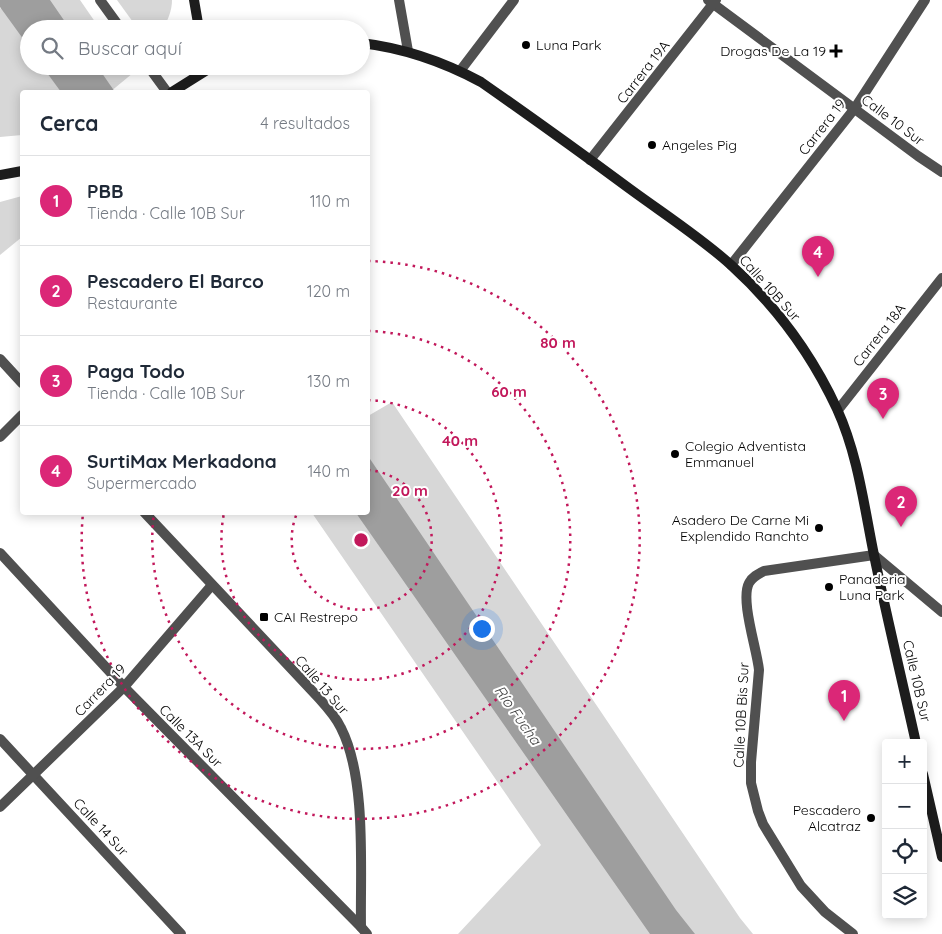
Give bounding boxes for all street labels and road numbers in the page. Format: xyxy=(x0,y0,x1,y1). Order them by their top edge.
street label: Carrera 19A xyxy=(613,37,673,107)
street label: Calle 10 Sur xyxy=(858,90,929,150)
street label: Carrera 19 xyxy=(794,95,850,159)
street label: Calle 10B Sur xyxy=(735,251,805,325)
street label: Carrera 18A xyxy=(849,300,909,370)
street label: Calle 10B Sur xyxy=(899,638,935,724)
street label: Calle 13 Sur xyxy=(291,651,353,719)
street label: Carrera 19 xyxy=(70,660,130,720)
street label: Calle 10B Bis Sur xyxy=(729,661,753,768)
street label: Calle 13A Sur xyxy=(156,701,227,772)
street label: Calle 14 Sur xyxy=(70,794,133,860)

